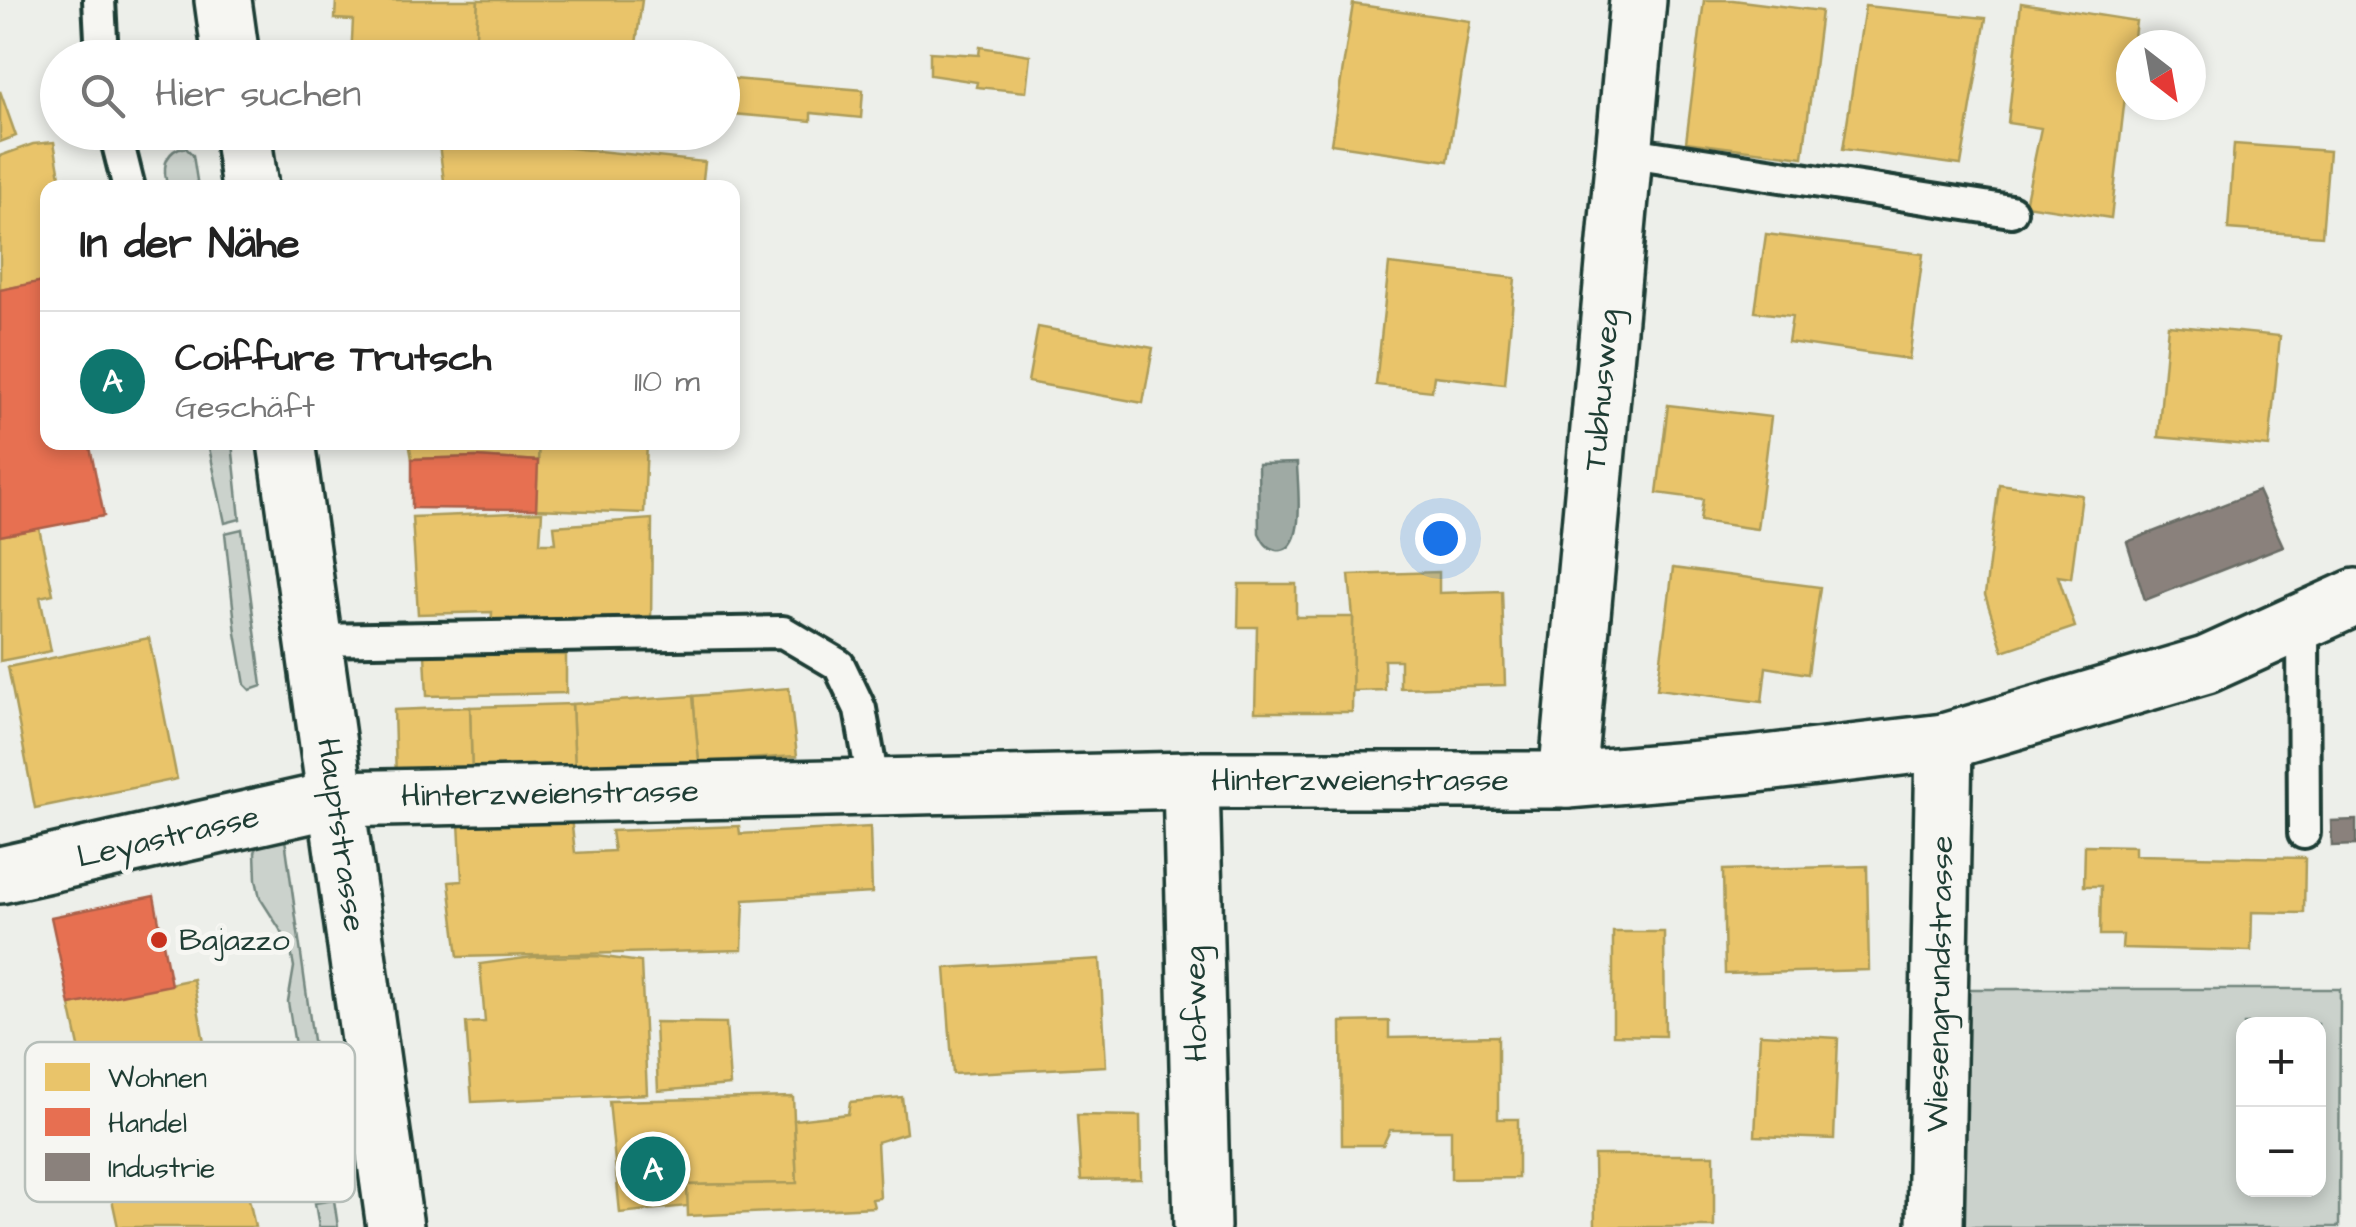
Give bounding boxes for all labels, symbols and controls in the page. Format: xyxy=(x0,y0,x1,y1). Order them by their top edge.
north arrow xyxy=(2116,30,2206,120)
search box xyxy=(40,40,740,150)
icon: search xyxy=(75,68,130,123)
text: Hier suchen xyxy=(155,69,361,121)
text: In der Nähe xyxy=(80,216,300,274)
street label: Tubhusweg xyxy=(1573,307,1631,473)
text: Coiffure Trutsch xyxy=(175,333,491,385)
text: A xyxy=(102,359,123,404)
text: 110 m xyxy=(634,359,700,404)
text: Geschäft xyxy=(175,385,315,430)
your location xyxy=(1415,513,1466,564)
street label: Hauptstrasse xyxy=(305,735,377,935)
street label: Hinterzweienstrasse xyxy=(1211,758,1509,803)
street label: Hinterzweienstrasse xyxy=(401,769,699,819)
street label: Leyastrasse xyxy=(72,794,264,880)
street label: Wiesengrundstrasse xyxy=(1915,835,1965,1133)
place label: Bajazzo xyxy=(179,918,290,963)
marker: Bajazzo xyxy=(148,929,170,951)
street label: Hofweg xyxy=(1172,946,1220,1062)
map controls xyxy=(2236,1017,2326,1197)
button: + xyxy=(2236,1017,2326,1107)
legend xyxy=(25,1042,355,1202)
text: Wohnen xyxy=(108,1059,207,1098)
text: Handel xyxy=(108,1104,187,1143)
button: − xyxy=(2236,1107,2326,1197)
pin: A xyxy=(620,1132,686,1206)
text: Industrie xyxy=(108,1149,215,1188)

